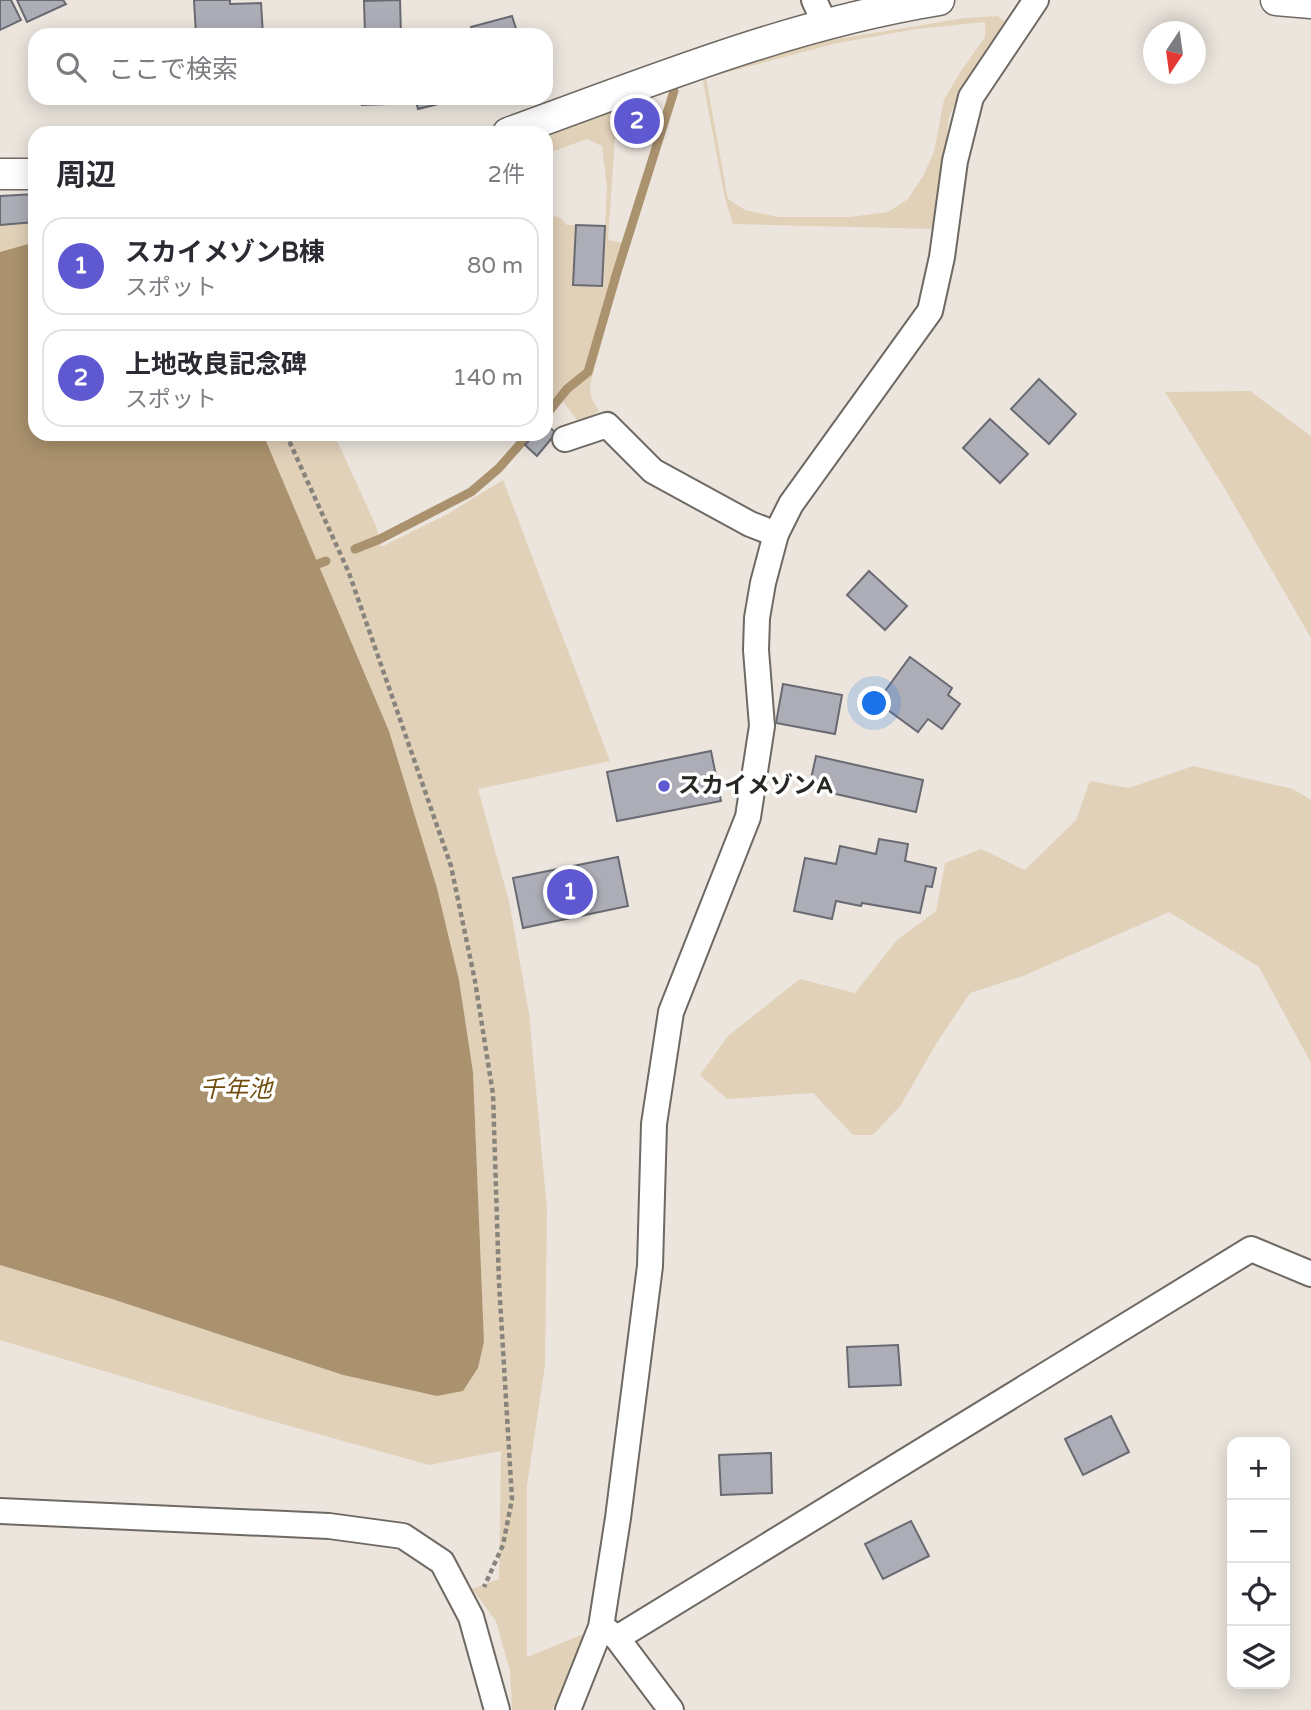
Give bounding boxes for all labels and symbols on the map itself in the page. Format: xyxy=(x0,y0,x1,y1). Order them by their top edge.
north arrow xyxy=(1143,21,1206,84)
pin: 2 xyxy=(614,95,660,147)
your location xyxy=(857,686,891,720)
place label: スカイメゾンA xyxy=(678,772,833,800)
marker: スカイメゾンA xyxy=(656,778,672,794)
pin: 1 xyxy=(547,866,593,918)
water label: 千年池 xyxy=(200,1075,274,1104)

